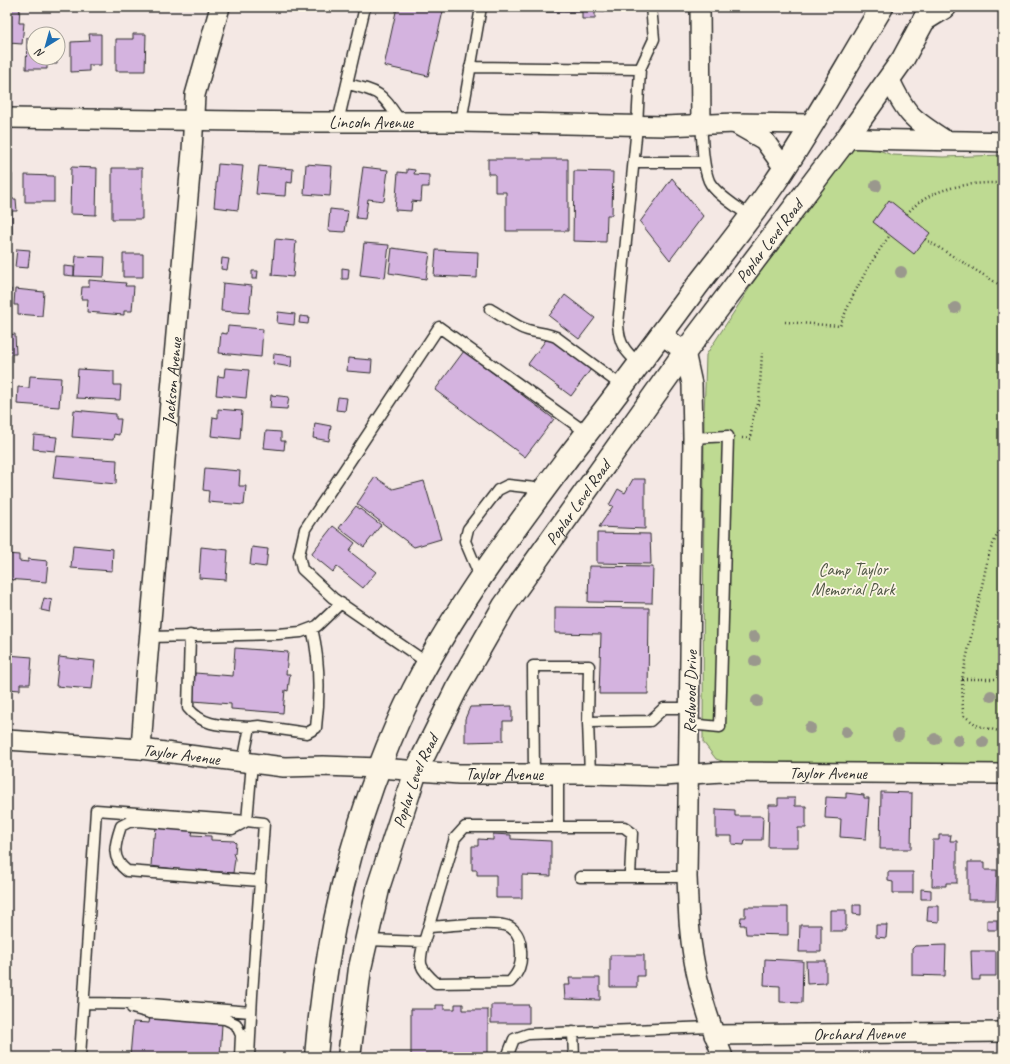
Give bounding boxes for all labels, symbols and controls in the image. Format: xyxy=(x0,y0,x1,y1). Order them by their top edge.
north arrow xyxy=(26,26,66,66)
text: N xyxy=(31,45,47,62)
street label: Lincoln Avenue xyxy=(329,112,414,133)
street label: Poplar Level Road xyxy=(731,194,809,287)
street label: Jackson Avenue xyxy=(158,335,187,427)
street label: Poplar Level Road xyxy=(541,454,617,549)
park label: Camp Taylor Memorial Park xyxy=(811,559,896,600)
street label: Redwood Drive xyxy=(679,649,702,734)
street label: Poplar Level Road xyxy=(388,729,444,831)
street label: Taylor Avenue xyxy=(142,739,222,770)
street label: Taylor Avenue xyxy=(789,762,868,784)
street label: Taylor Avenue xyxy=(466,764,544,785)
street label: Orchard Avenue xyxy=(813,1023,906,1045)

